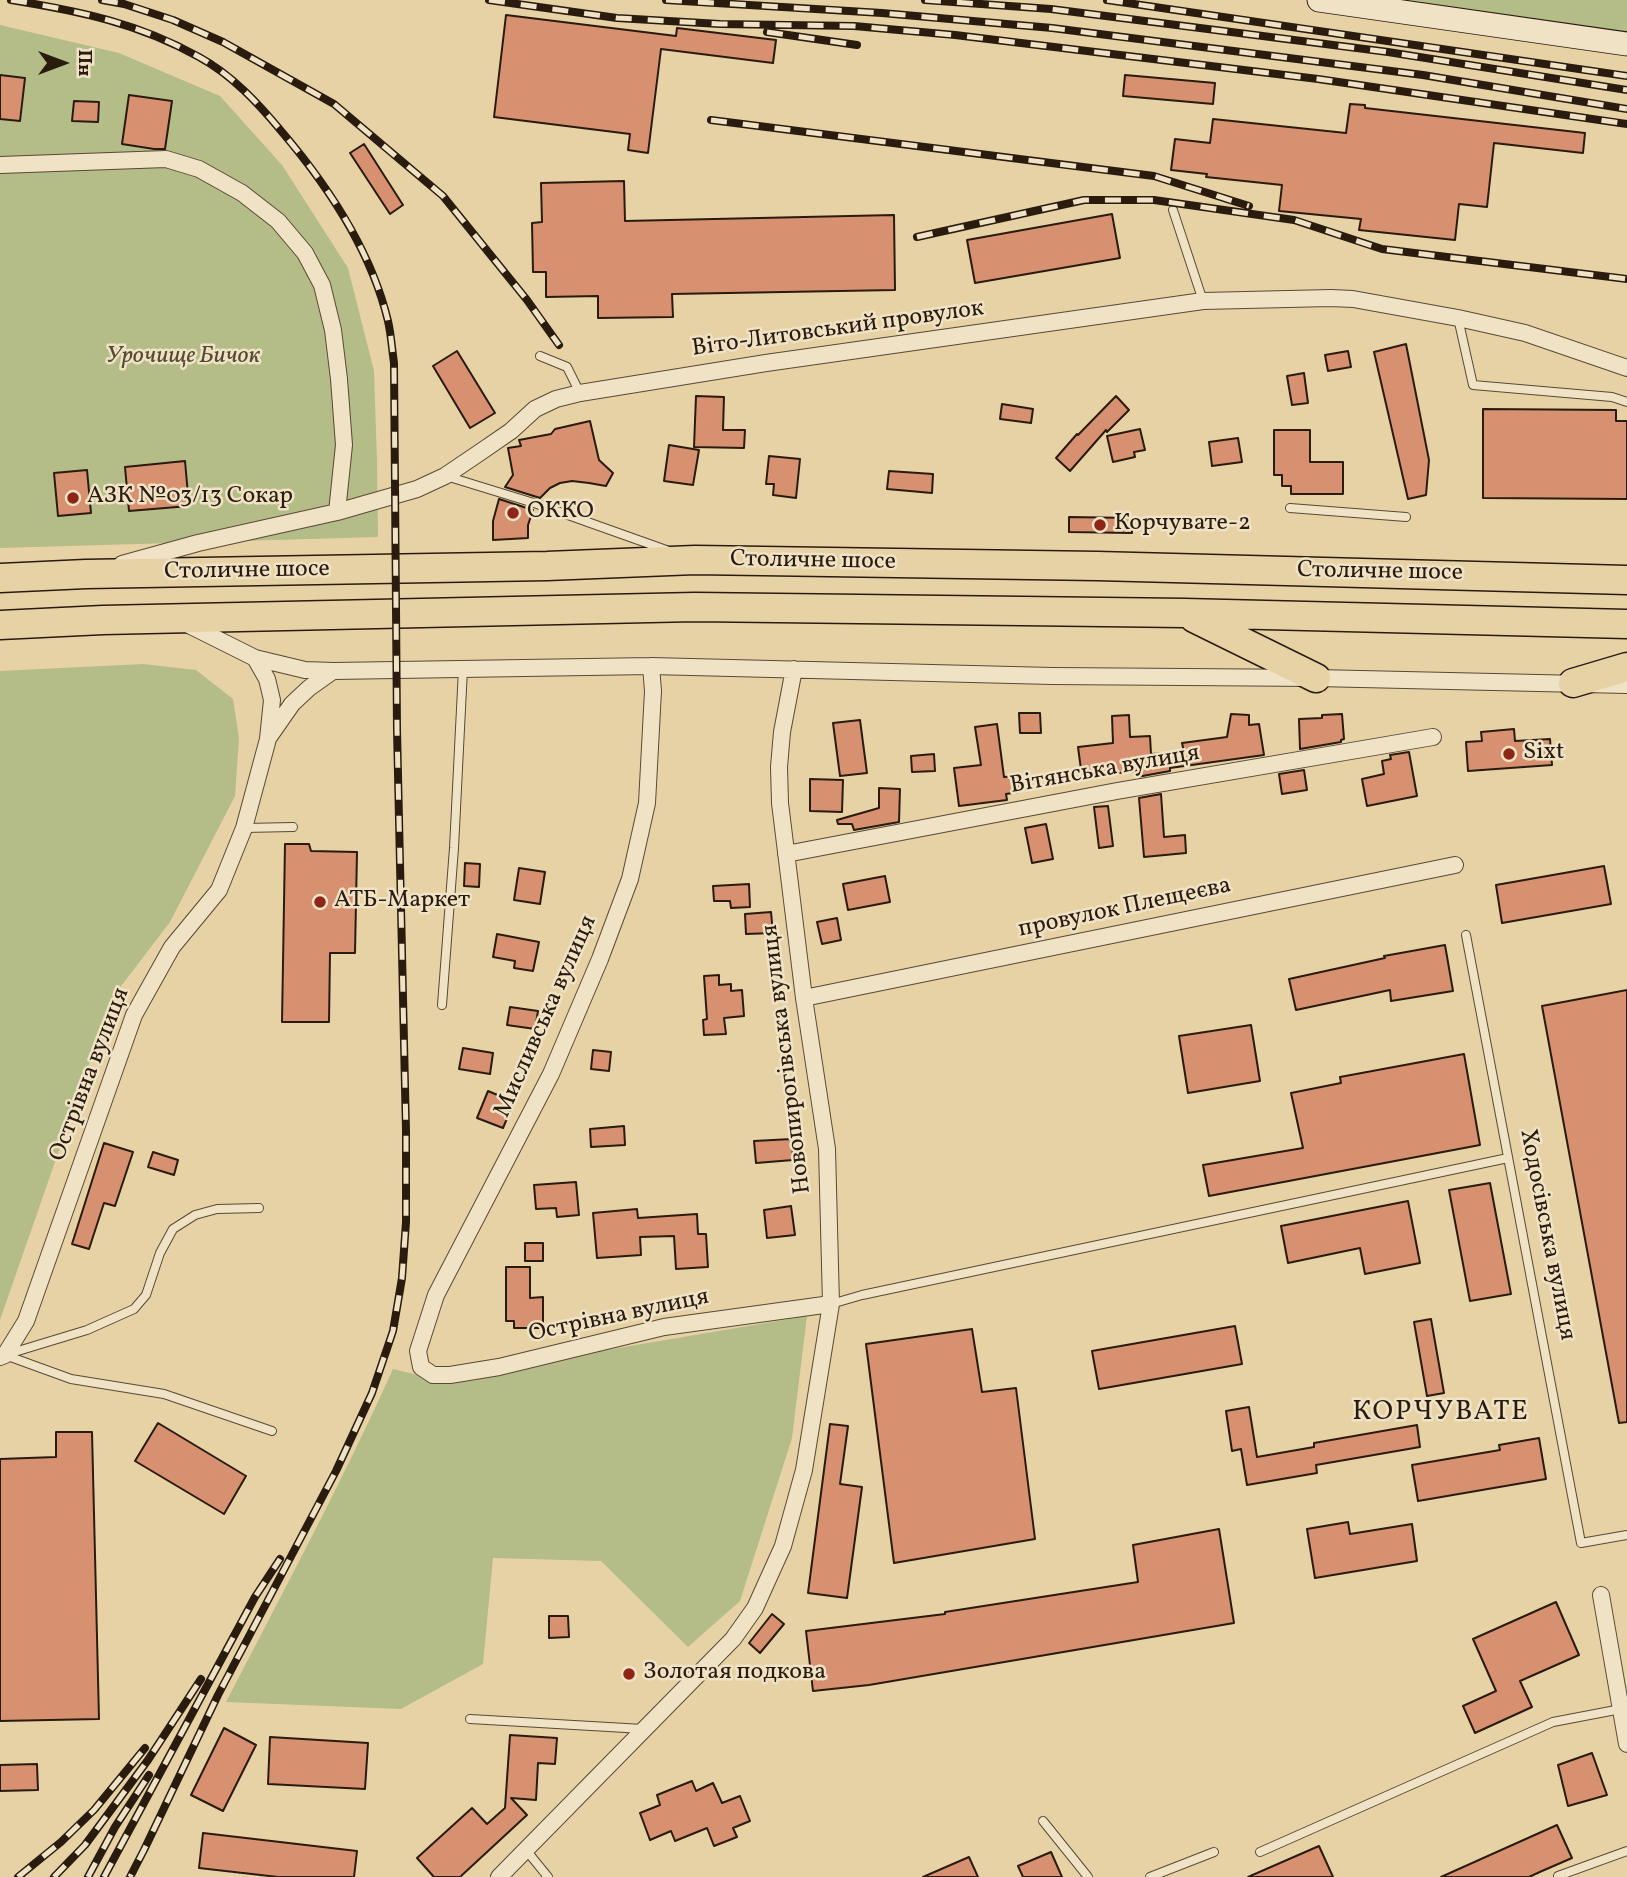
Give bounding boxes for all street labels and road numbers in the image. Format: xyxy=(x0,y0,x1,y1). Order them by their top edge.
street label: Віто-Литовський провулок xyxy=(690,295,986,365)
street label: Столичне шосе xyxy=(730,546,896,578)
street label: Столичне шосе xyxy=(164,556,330,588)
street label: Столичне шосе xyxy=(1297,557,1463,589)
street label: Вітянська вулиця xyxy=(1008,740,1202,802)
street label: провулок Плещеєва xyxy=(1016,872,1234,946)
street label: Мисливська вулиця xyxy=(489,912,605,1122)
street label: Новопирогівська вулиця xyxy=(757,923,819,1195)
street label: Острівна вулиця xyxy=(45,984,137,1166)
street label: Ходосівська вулиця xyxy=(1511,1127,1581,1343)
street label: Острівна вулиця xyxy=(526,1284,712,1350)

